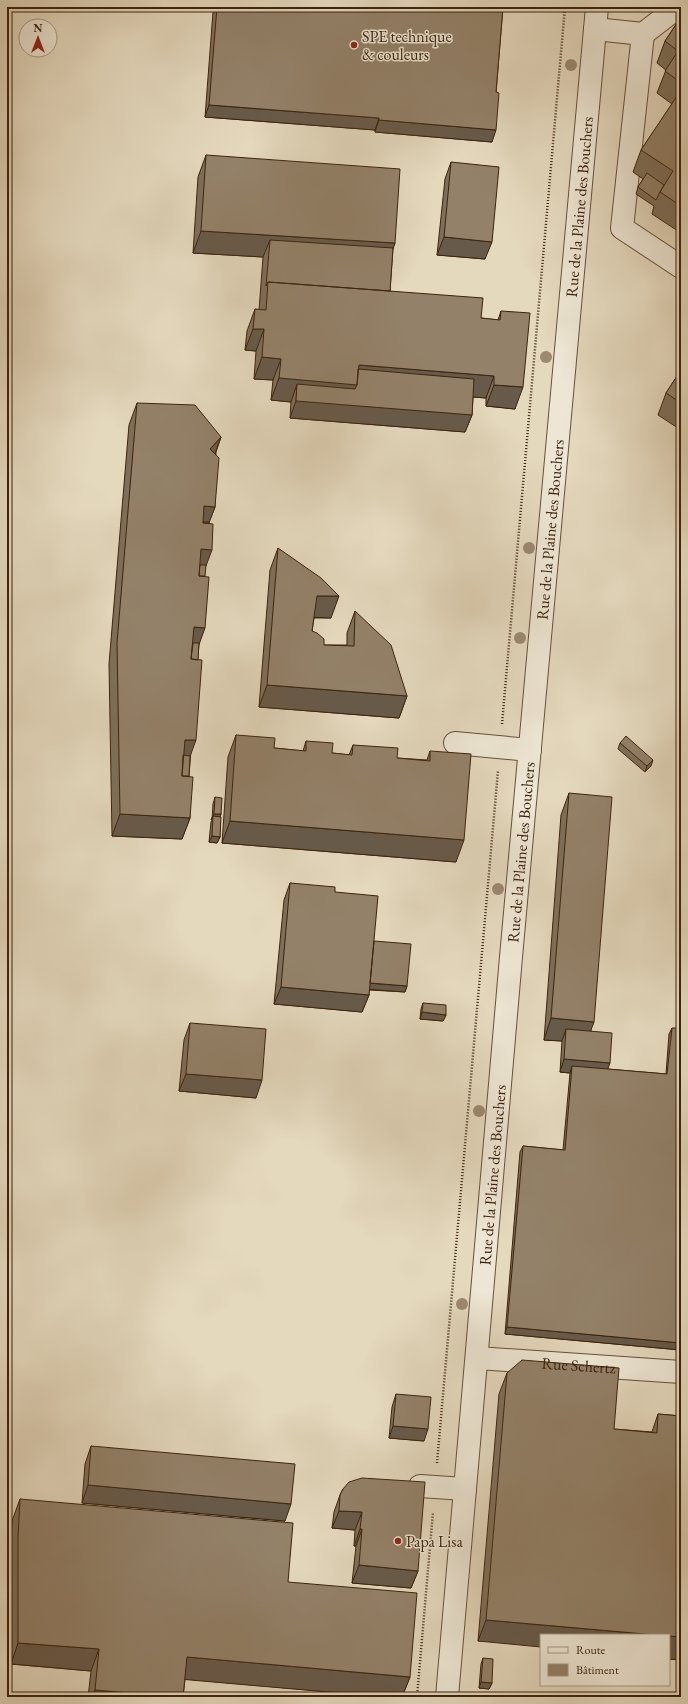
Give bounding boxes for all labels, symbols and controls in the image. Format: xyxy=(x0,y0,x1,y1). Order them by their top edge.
north arrow xyxy=(18,18,58,58)
text: N xyxy=(34,21,43,35)
place label: SPE technique & couleurs xyxy=(362,26,452,65)
marker: SPE technique & couleurs xyxy=(349,40,359,50)
street label: Rue de la Plaine des Bouchers xyxy=(561,116,598,298)
street label: Rue de la Plaine des Bouchers xyxy=(532,438,569,621)
street label: Rue de la Plaine des Bouchers xyxy=(502,761,540,943)
street label: Rue de la Plaine des Bouchers xyxy=(474,1084,511,1266)
street label: Rue Schertz xyxy=(541,1352,616,1378)
place label: Papa Lisa xyxy=(406,1531,463,1552)
marker: Papa Lisa xyxy=(393,1536,403,1546)
legend xyxy=(540,1634,670,1686)
text: Route xyxy=(576,1642,606,1658)
text: Bâtiment xyxy=(576,1662,619,1678)

